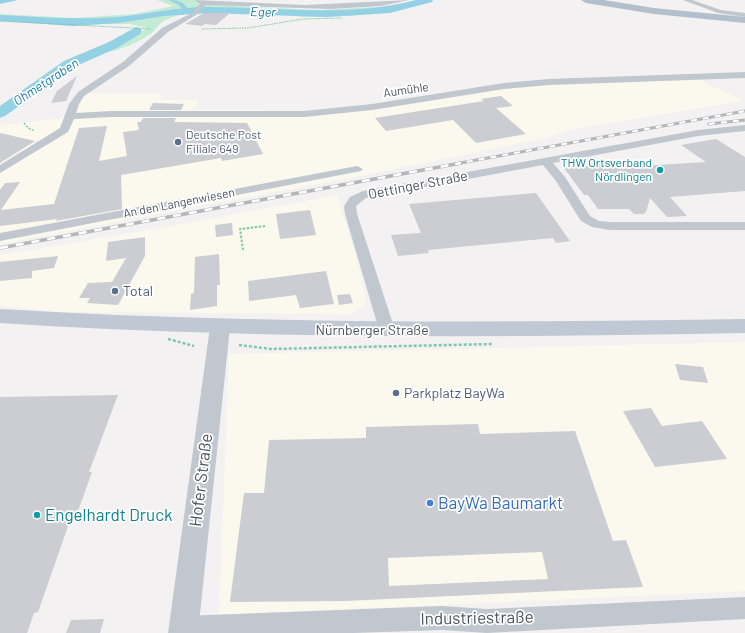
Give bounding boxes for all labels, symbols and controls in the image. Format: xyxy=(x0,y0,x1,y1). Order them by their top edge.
water label: Eger xyxy=(250,4,276,20)
water label: Ohmetgraben xyxy=(11,55,81,109)
street label: Aumühle xyxy=(382,80,430,100)
place label: Deutsche Post Filiale 649 xyxy=(186,128,261,156)
marker: Deutsche Post Filiale 649 xyxy=(173,137,183,147)
place label: THW Ortsverband Nördlingen xyxy=(561,156,652,184)
marker: THW Ortsverband Nördlingen xyxy=(655,165,665,175)
street label: Oettinger Straße xyxy=(367,167,469,203)
street label: An den Langenwiesen xyxy=(122,185,236,221)
place label: Total xyxy=(123,283,153,299)
marker: Total xyxy=(110,286,120,296)
street label: Nürnberger Straße xyxy=(315,322,429,338)
place label: Parkplatz BayWa xyxy=(404,385,505,401)
marker: Parkplatz BayWa xyxy=(391,388,401,398)
street label: Hofer Straße xyxy=(185,432,217,528)
place label: BayWa Baumarkt xyxy=(438,493,563,513)
marker: BayWa Baumarkt xyxy=(425,498,435,508)
place label: Engelhardt Druck xyxy=(45,505,173,525)
marker: Engelhardt Druck xyxy=(32,510,42,520)
street label: Industriestraße xyxy=(420,607,534,629)

